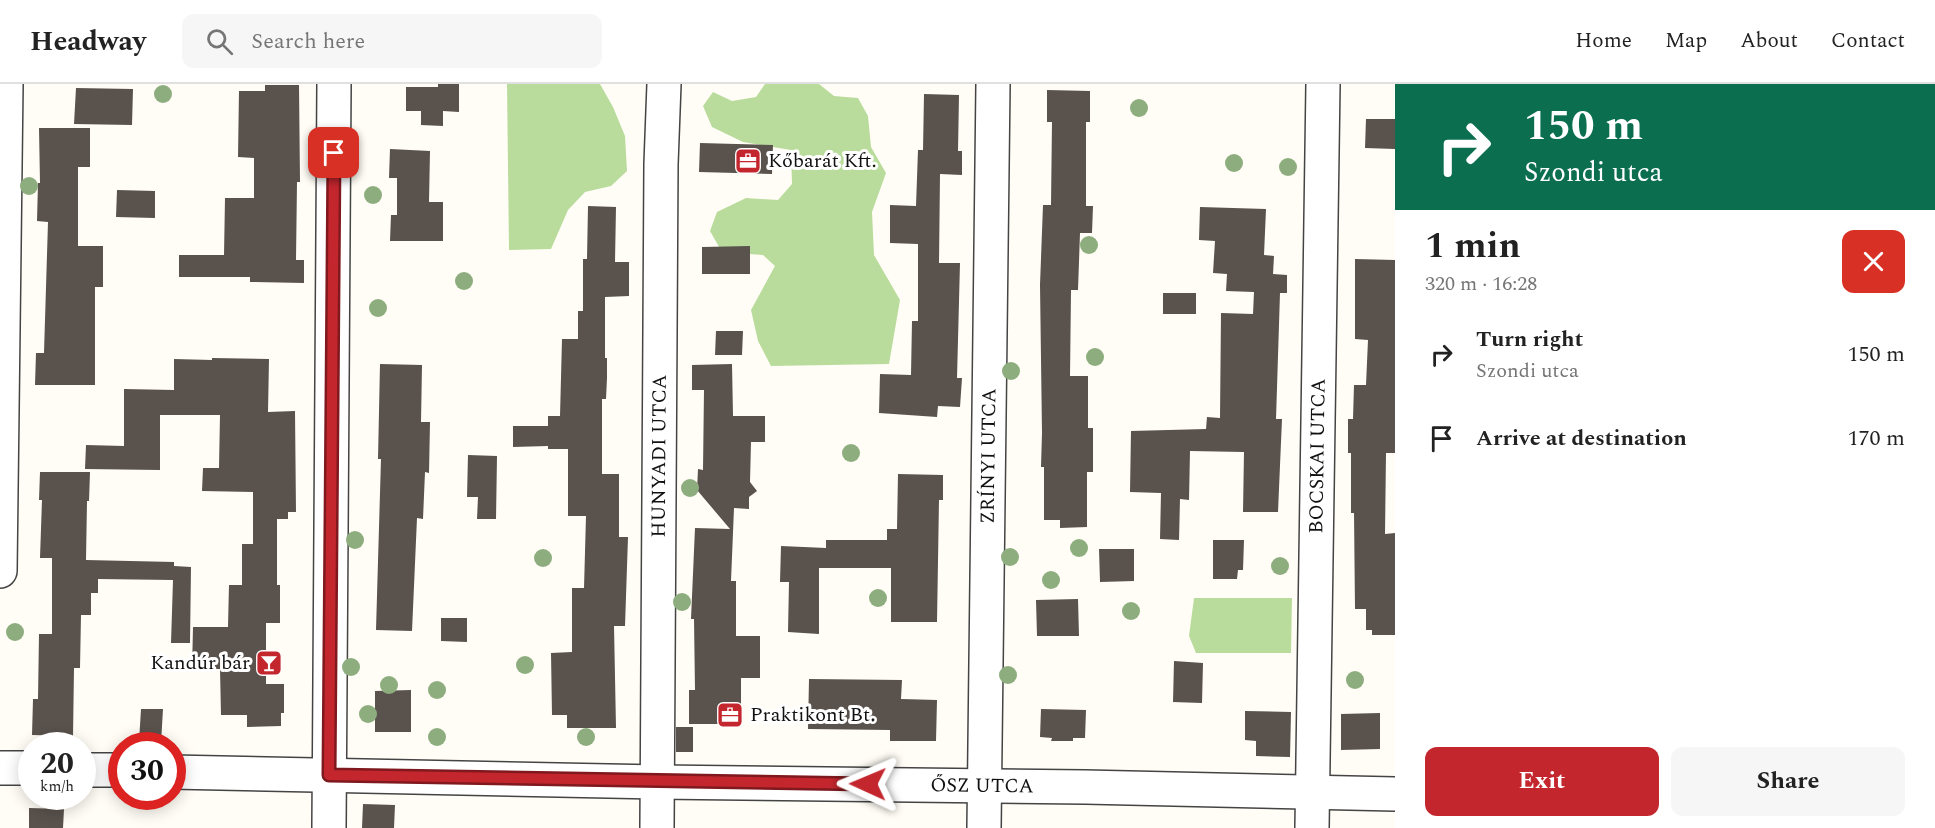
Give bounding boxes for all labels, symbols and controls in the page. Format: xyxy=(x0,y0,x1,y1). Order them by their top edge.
search box xyxy=(182,14,602,68)
text: Headway xyxy=(30,20,146,63)
icon: search xyxy=(203,25,236,58)
text: Search here xyxy=(251,25,365,58)
text: Home xyxy=(1575,25,1632,57)
text: Map xyxy=(1665,25,1707,57)
text: About xyxy=(1740,25,1798,57)
text: Contact xyxy=(1831,25,1905,57)
text: 150 m xyxy=(1524,95,1643,158)
icon: right xyxy=(1425,108,1503,186)
pin xyxy=(308,127,359,178)
icon: arrive xyxy=(317,136,350,169)
office icon: Kőbarát Kft. xyxy=(733,146,763,176)
place label: Kőbarát Kft. xyxy=(768,146,876,176)
text: Szondi utca xyxy=(1524,152,1663,194)
text: 1 min xyxy=(1425,219,1521,274)
button: close xyxy=(1842,230,1905,293)
text: 320 m · 16:28 xyxy=(1425,269,1537,299)
text: Turn right xyxy=(1476,323,1583,356)
icon: right xyxy=(1425,338,1458,371)
text: 150 m xyxy=(1848,338,1905,371)
text: Szondi utca xyxy=(1476,356,1579,386)
street label: HUNYADI UTCA xyxy=(644,374,675,538)
street label: BOCSKAI UTCA xyxy=(1301,378,1334,534)
street label: ZRÍNYI UTCA xyxy=(973,388,1004,524)
icon: arrive xyxy=(1425,422,1458,455)
text: Arrive at destination xyxy=(1476,422,1687,455)
text: 170 m xyxy=(1848,422,1905,455)
place label: Kandúr bár xyxy=(150,648,250,678)
bar icon: Kandúr bár xyxy=(254,648,284,678)
office icon: Praktikont Bt. xyxy=(715,700,745,730)
place label: Praktikont Bt. xyxy=(750,700,875,730)
speed limit sign: 30 xyxy=(108,732,186,810)
text: 20 xyxy=(40,741,74,787)
button: Exit xyxy=(1425,747,1659,816)
button: Share xyxy=(1671,747,1905,816)
position arrow xyxy=(836,752,900,816)
street label: ŐSZ UTCA xyxy=(930,770,1034,801)
text: km/h xyxy=(40,775,74,798)

